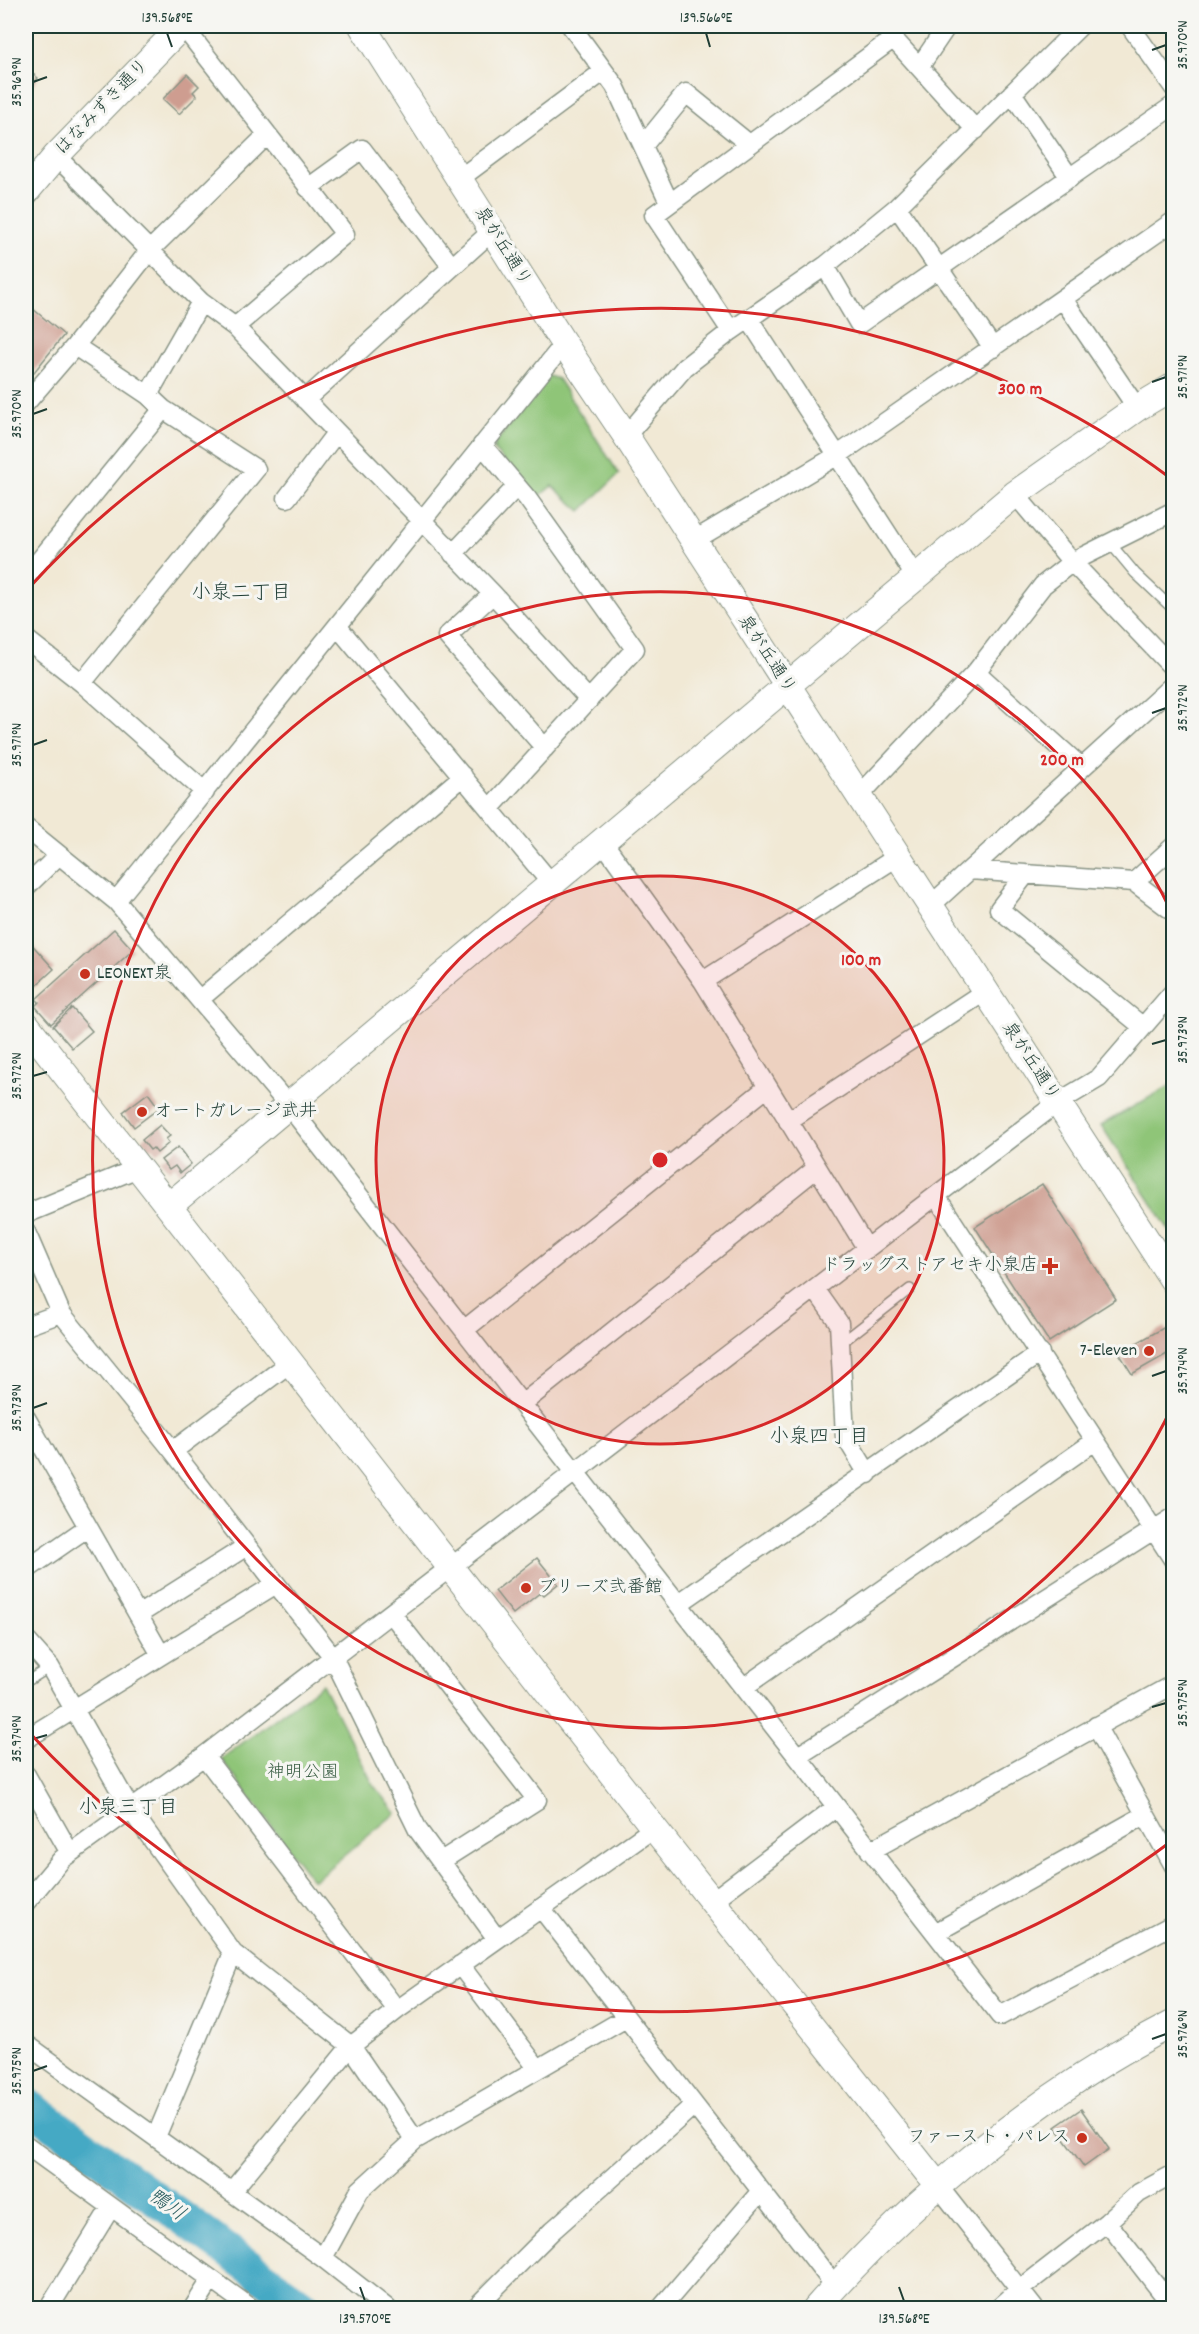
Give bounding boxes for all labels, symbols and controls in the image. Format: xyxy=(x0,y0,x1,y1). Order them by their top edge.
text: 139.568°E xyxy=(141,8,193,30)
text: 139.566°E xyxy=(680,8,732,30)
text: 35.970°N xyxy=(1173,20,1195,70)
street label: はなみずき通り xyxy=(50,54,156,162)
text: 35.969°N xyxy=(7,57,29,107)
street label: 泉が丘通り xyxy=(468,202,536,292)
text: 35.971°N xyxy=(1173,355,1195,399)
text: 300 m xyxy=(998,378,1042,403)
text: 35.970°N xyxy=(7,389,29,439)
district label: 小泉二丁目 xyxy=(191,580,291,608)
street label: 泉が丘通り xyxy=(731,610,801,700)
text: 35.972°N xyxy=(1173,684,1195,732)
text: 35.971°N xyxy=(7,723,29,767)
text: 200 m xyxy=(1040,749,1084,774)
text: 100 m xyxy=(841,949,881,974)
place label: LEONEXT泉 xyxy=(97,962,171,987)
marker: LEONEXT泉 xyxy=(78,967,92,981)
text: 35.973°N xyxy=(1173,1016,1195,1064)
street label: 泉が丘通り xyxy=(995,1017,1065,1107)
text: 35.972°N xyxy=(7,1052,29,1100)
place label: オートガレージ武井 xyxy=(154,1100,317,1125)
marker: オートガレージ武井 xyxy=(135,1105,149,1119)
centre of rings xyxy=(650,1150,670,1170)
place label: ドラッグストアセキ小泉店 xyxy=(822,1254,1038,1279)
marker: ドラッグストアセキ小泉店 xyxy=(1043,1259,1057,1273)
place label: 7-Eleven xyxy=(1080,1339,1137,1364)
marker: 7-Eleven xyxy=(1142,1344,1156,1358)
text: 35.974°N xyxy=(1173,1347,1195,1395)
text: 35.973°N xyxy=(7,1384,29,1432)
district label: 小泉四丁目 xyxy=(769,1424,869,1452)
place label: ブリーズ弐番館 xyxy=(538,1576,663,1601)
marker: ブリーズ弐番館 xyxy=(519,1581,533,1595)
text: 35.975°N xyxy=(1173,1679,1195,1727)
text: 35.974°N xyxy=(7,1715,29,1763)
park label: 神明公園 xyxy=(267,1761,339,1786)
district label: 小泉三丁目 xyxy=(78,1795,178,1823)
text: 35.976°N xyxy=(1173,2010,1195,2058)
text: 35.975°N xyxy=(7,2047,29,2095)
place label: ファースト・パレス xyxy=(908,2126,1070,2151)
marker: ファースト・パレス xyxy=(1075,2131,1089,2145)
water label: 鴨川 xyxy=(142,2183,190,2229)
text: 139.570°E xyxy=(339,2309,391,2331)
text: 139.568°E xyxy=(878,2309,930,2331)

